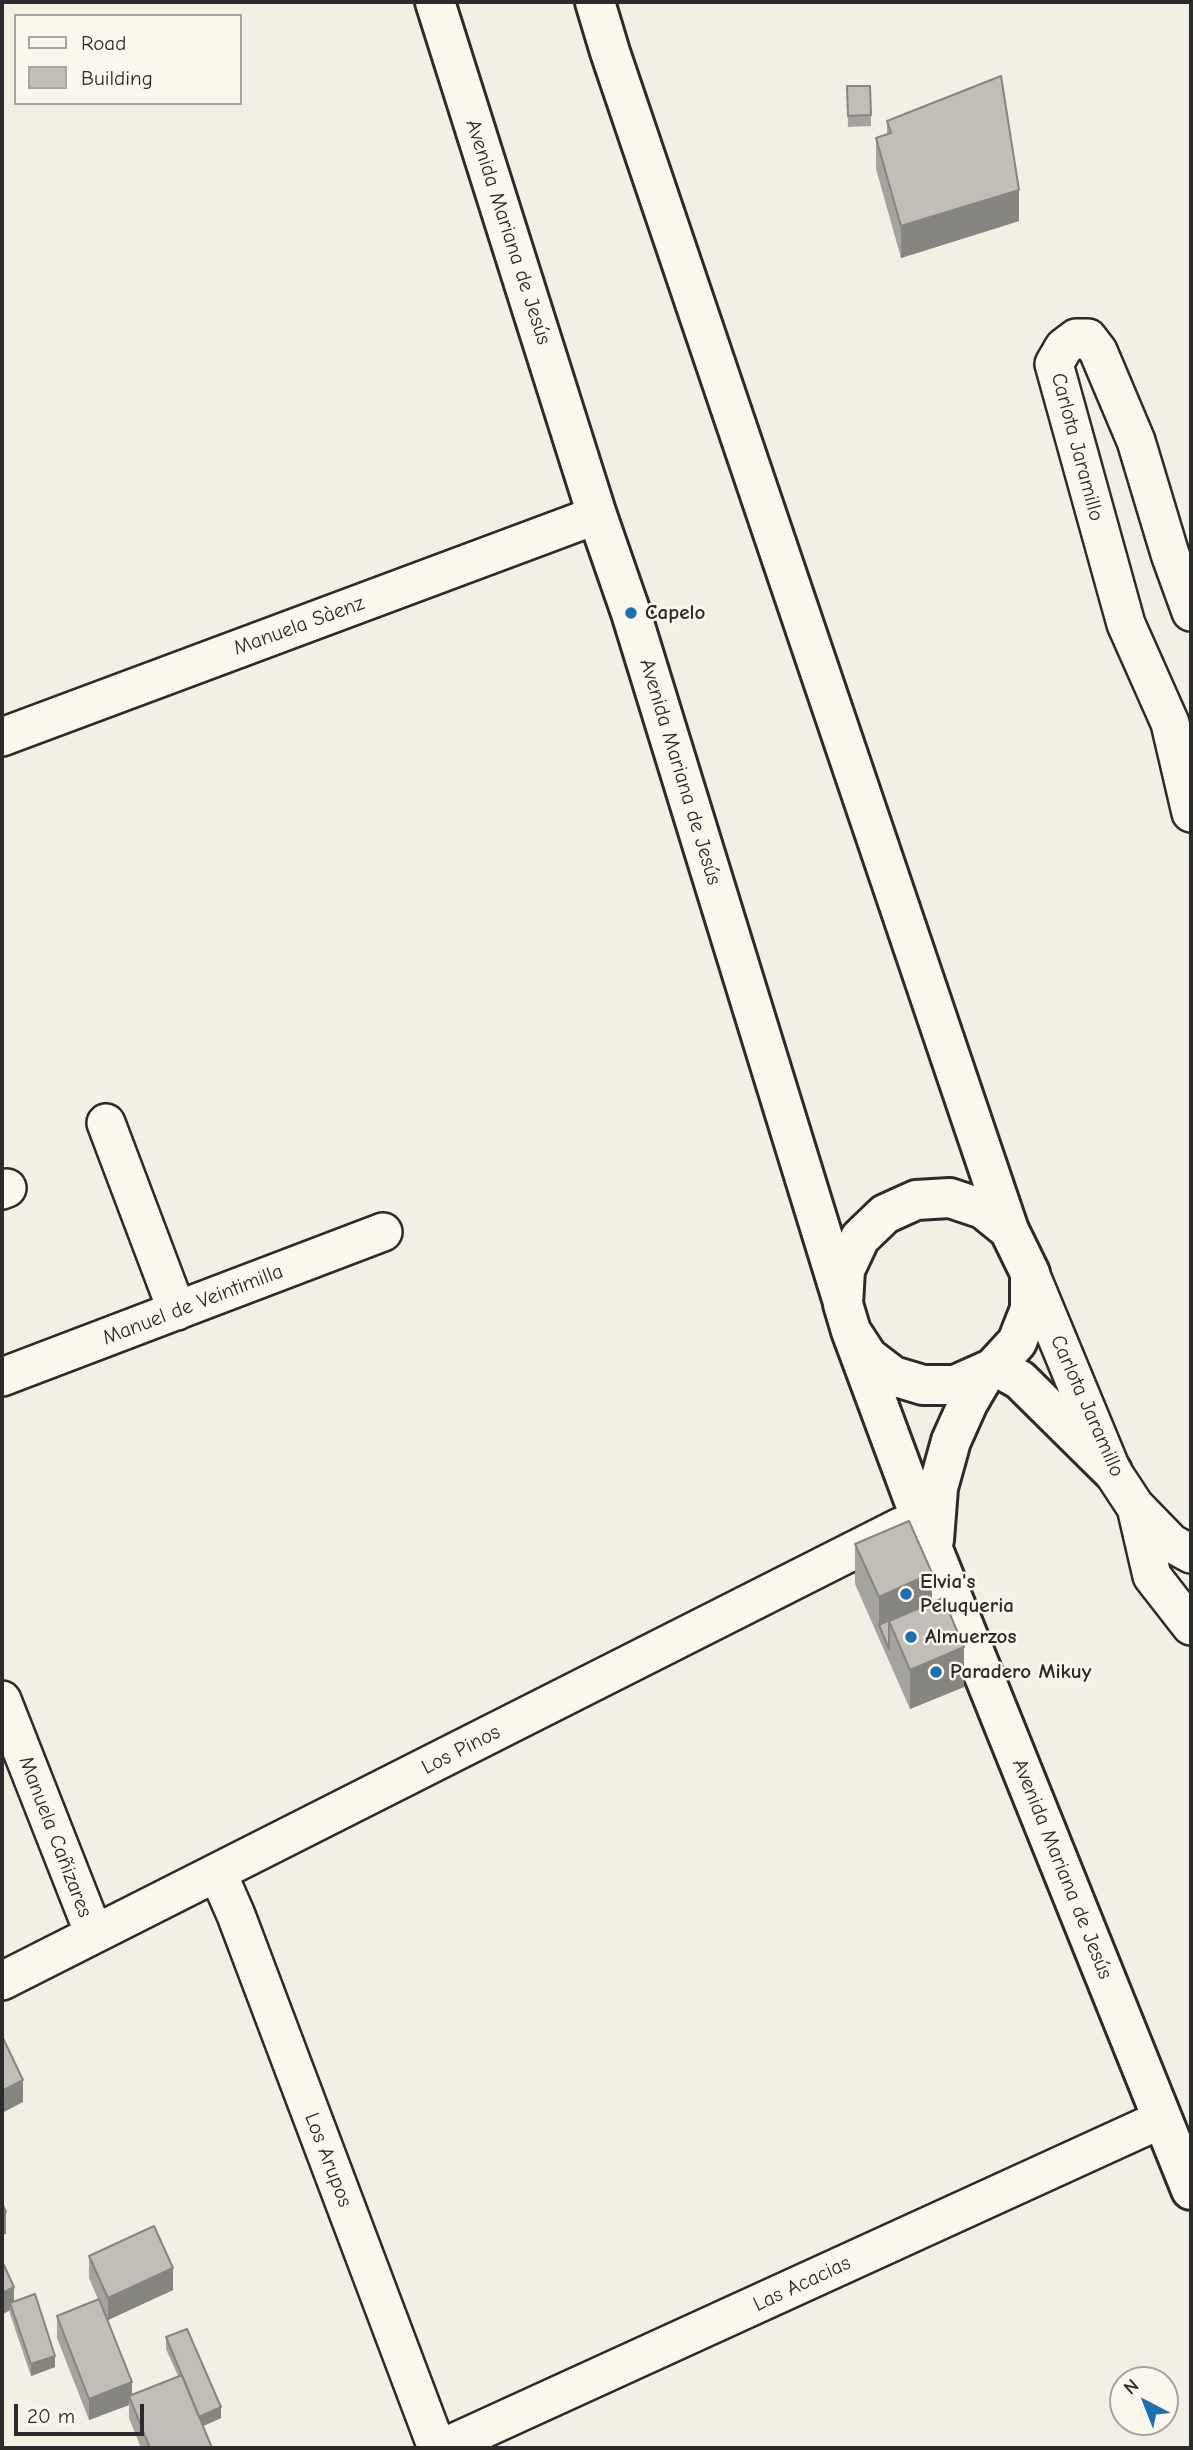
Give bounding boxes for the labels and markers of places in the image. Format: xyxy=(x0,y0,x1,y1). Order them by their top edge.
place label: Capelo xyxy=(645,600,705,626)
marker: Capelo xyxy=(623,605,639,621)
place label: Elvia's Peluqueria xyxy=(920,1569,1014,1619)
marker: Elvia's Peluqueria xyxy=(898,1586,914,1602)
place label: Almuerzos xyxy=(925,1624,1016,1650)
marker: Almuerzos xyxy=(903,1629,919,1645)
place label: Paradero Mikuy xyxy=(950,1659,1091,1685)
marker: Paradero Mikuy xyxy=(928,1664,944,1680)

